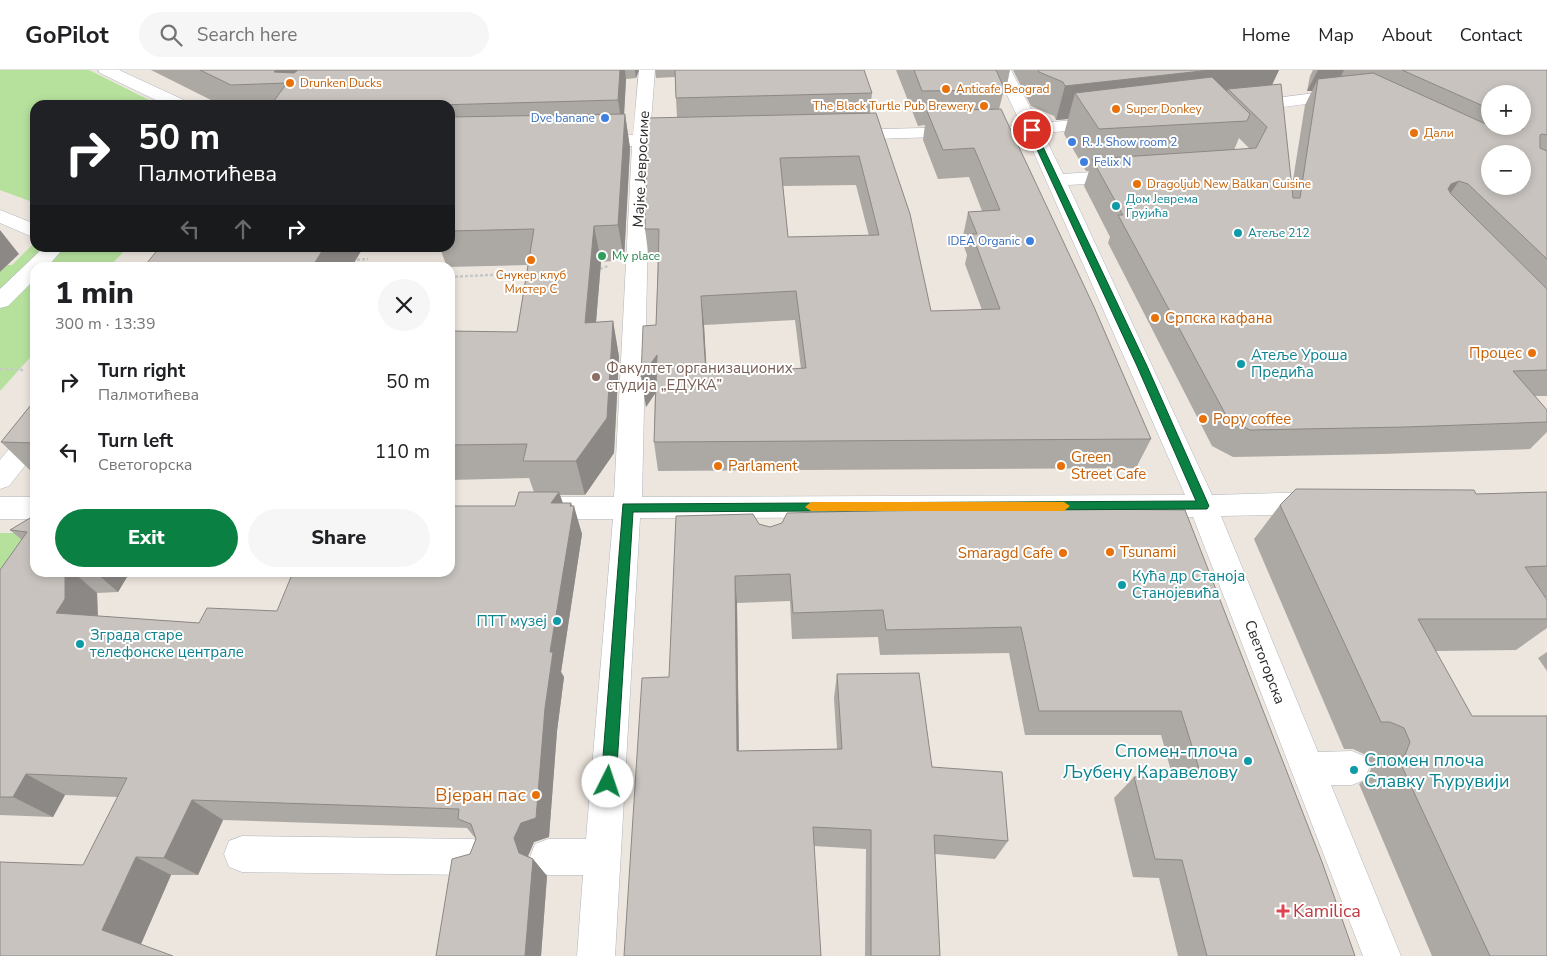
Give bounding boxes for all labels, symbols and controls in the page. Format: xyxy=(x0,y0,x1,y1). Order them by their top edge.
search box xyxy=(139,12,489,57)
text: GoPilot xyxy=(25,19,109,51)
icon: search xyxy=(157,21,185,49)
text: Search here xyxy=(197,22,297,48)
text: Home xyxy=(1242,23,1290,47)
text: Map xyxy=(1318,23,1354,47)
text: About xyxy=(1382,23,1432,47)
text: Contact xyxy=(1460,23,1522,47)
place label: Drunken Ducks xyxy=(300,75,382,91)
marker: Drunken Ducks xyxy=(284,77,296,89)
place label: Anticafe Beograd xyxy=(956,81,1050,97)
marker: Anticafe Beograd xyxy=(940,83,952,95)
map controls xyxy=(1481,85,1531,195)
button: + xyxy=(1481,85,1531,135)
place label: The Black Turtle Pub Brewery xyxy=(813,98,975,114)
marker: The Black Turtle Pub Brewery xyxy=(978,100,990,112)
place label: Super Donkey xyxy=(1126,101,1202,117)
marker: Super Donkey xyxy=(1110,103,1122,115)
pin xyxy=(1011,109,1053,151)
place label: Dve banane xyxy=(531,110,595,126)
street label: Мајке Јевросиме xyxy=(628,110,654,228)
marker: Dve banane xyxy=(599,112,611,124)
text: 50 m xyxy=(138,114,220,161)
icon: arrive xyxy=(1018,116,1046,144)
icon: right xyxy=(55,120,120,185)
place label: Дали xyxy=(1424,125,1454,141)
marker: Дали xyxy=(1408,127,1420,139)
place label: R. J. Show room 2 xyxy=(1082,134,1178,150)
marker: R. J. Show room 2 xyxy=(1066,136,1078,148)
button: − xyxy=(1481,145,1531,195)
place label: Felix N xyxy=(1094,154,1131,170)
marker: Felix N xyxy=(1078,156,1090,168)
text: Палмотићева xyxy=(138,159,277,189)
place label: Dragoljub New Balkan Cuisine xyxy=(1147,176,1311,192)
marker: Dragoljub New Balkan Cuisine xyxy=(1131,178,1143,190)
place label: Дом Јеврема Грујића xyxy=(1126,191,1198,221)
marker: Дом Јеврема Грујића xyxy=(1110,200,1122,212)
icon: left xyxy=(176,215,204,243)
icon: ahead xyxy=(229,215,257,243)
icon: right xyxy=(282,215,310,243)
place label: Атеље 212 xyxy=(1248,225,1310,241)
marker: Атеље 212 xyxy=(1232,227,1244,239)
place label: IDEA Organic xyxy=(947,233,1020,249)
marker: IDEA Organic xyxy=(1024,235,1036,247)
place label: My place xyxy=(612,248,660,264)
marker: My place xyxy=(596,250,608,262)
marker: Снукер клуб Мистер С xyxy=(525,254,537,266)
place label: Снукер клуб Мистер С xyxy=(496,267,567,297)
text: 1 min xyxy=(55,273,134,314)
button: close xyxy=(378,279,430,331)
place label: Српска кафана xyxy=(1165,308,1273,328)
marker: Српска кафана xyxy=(1149,312,1161,324)
text: 300 m · 13:39 xyxy=(55,313,156,335)
place label: Процес xyxy=(1469,343,1522,363)
place label: Атеље Уроша Предића xyxy=(1251,345,1348,382)
marker: Процес xyxy=(1526,347,1538,359)
text: Turn right xyxy=(98,358,185,384)
place label: Факултет организационих студија „ЕДУКА” xyxy=(606,358,793,395)
marker: Атеље Уроша Предића xyxy=(1235,358,1247,370)
icon: right xyxy=(55,368,83,396)
text: 50 m xyxy=(386,369,430,395)
marker: Факултет организационих студија „ЕДУКА” xyxy=(590,371,602,383)
text: Палмотићева xyxy=(98,384,199,406)
place label: Popy coffee xyxy=(1213,409,1291,429)
marker: Popy coffee xyxy=(1197,413,1209,425)
text: Turn left xyxy=(98,428,173,454)
icon: left xyxy=(55,438,83,466)
text: 110 m xyxy=(375,439,430,465)
place label: Green Street Cafe xyxy=(1071,447,1146,484)
text: Светогорска xyxy=(98,454,192,476)
place label: Parlament xyxy=(728,456,798,476)
marker: Parlament xyxy=(712,460,724,472)
marker: Green Street Cafe xyxy=(1055,460,1067,472)
button: Exit xyxy=(55,509,238,567)
button: Share xyxy=(248,509,430,567)
place label: Tsunami xyxy=(1120,542,1176,562)
place label: Smaragd Cafe xyxy=(958,543,1053,563)
marker: Tsunami xyxy=(1104,546,1116,558)
marker: Smaragd Cafe xyxy=(1057,547,1069,559)
place label: Кућа др Станоја Станојевића xyxy=(1132,566,1245,603)
marker: Кућа др Станоја Станојевића xyxy=(1116,579,1128,591)
place label: ПТТ музеј xyxy=(477,611,547,631)
marker: ПТТ музеј xyxy=(551,615,563,627)
street label: Светогорска xyxy=(1240,617,1290,707)
place label: Зграда старе телефонске централе xyxy=(90,625,244,662)
marker: Зграда старе телефонске централе xyxy=(74,638,86,650)
place label: Спомен-плоча Љубену Каравелову xyxy=(1063,739,1239,784)
place label: Спомен плоча Славку Ћурувији xyxy=(1364,748,1510,793)
position arrow xyxy=(581,755,633,807)
marker: Спомен-плоча Љубену Каравелову xyxy=(1242,755,1254,767)
marker: Спомен плоча Славку Ћурувији xyxy=(1348,764,1360,776)
place label: Вјеран пас xyxy=(435,783,526,807)
marker: Вјеран пас xyxy=(530,789,542,801)
place label: Kamilica xyxy=(1293,899,1361,923)
marker: Kamilica xyxy=(1277,905,1289,917)

